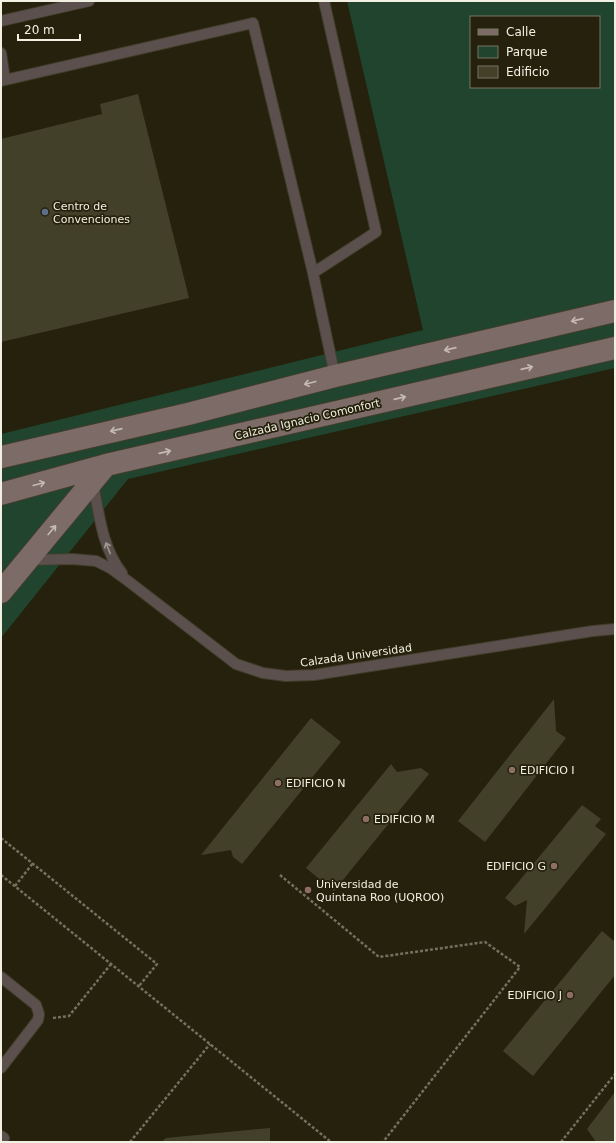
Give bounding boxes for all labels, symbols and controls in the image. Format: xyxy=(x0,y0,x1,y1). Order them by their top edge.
scale bar xyxy=(18,16,80,42)
legend xyxy=(470,16,600,88)
text: 20 m xyxy=(24,23,55,37)
text: Calle xyxy=(506,25,536,39)
text: Parque xyxy=(506,45,547,59)
text: Edificio xyxy=(506,65,549,79)
place label: Centro de Convenciones xyxy=(53,200,130,226)
marker: Centro de Convenciones xyxy=(40,207,50,217)
one-way arrow xyxy=(571,316,584,324)
one-way arrow xyxy=(444,346,457,354)
one-way arrow xyxy=(520,364,533,372)
one-way arrow xyxy=(304,379,317,387)
one-way arrow xyxy=(394,393,407,401)
street label: Calzada Ignacio Comonfort xyxy=(233,396,382,443)
one-way arrow xyxy=(110,427,123,435)
one-way arrow xyxy=(158,447,171,455)
one-way arrow xyxy=(32,480,45,487)
one-way arrow xyxy=(48,524,57,535)
one-way arrow xyxy=(104,542,112,554)
street label: Calzada Universidad xyxy=(299,641,413,670)
place label: EDIFICIO I xyxy=(520,764,575,777)
marker: EDIFICIO I xyxy=(507,765,517,775)
place label: EDIFICIO N xyxy=(286,777,346,790)
marker: EDIFICIO N xyxy=(273,778,283,788)
place label: EDIFICIO M xyxy=(374,813,435,826)
marker: EDIFICIO M xyxy=(361,814,371,824)
place label: EDIFICIO G xyxy=(486,860,546,873)
marker: EDIFICIO G xyxy=(549,861,559,871)
place label: Universidad de Quintana Roo (UQROO) xyxy=(316,878,444,904)
marker: Universidad de Quintana Roo (UQROO) xyxy=(303,885,313,895)
place label: EDIFICIO J xyxy=(507,989,562,1002)
marker: EDIFICIO J xyxy=(565,990,575,1000)

